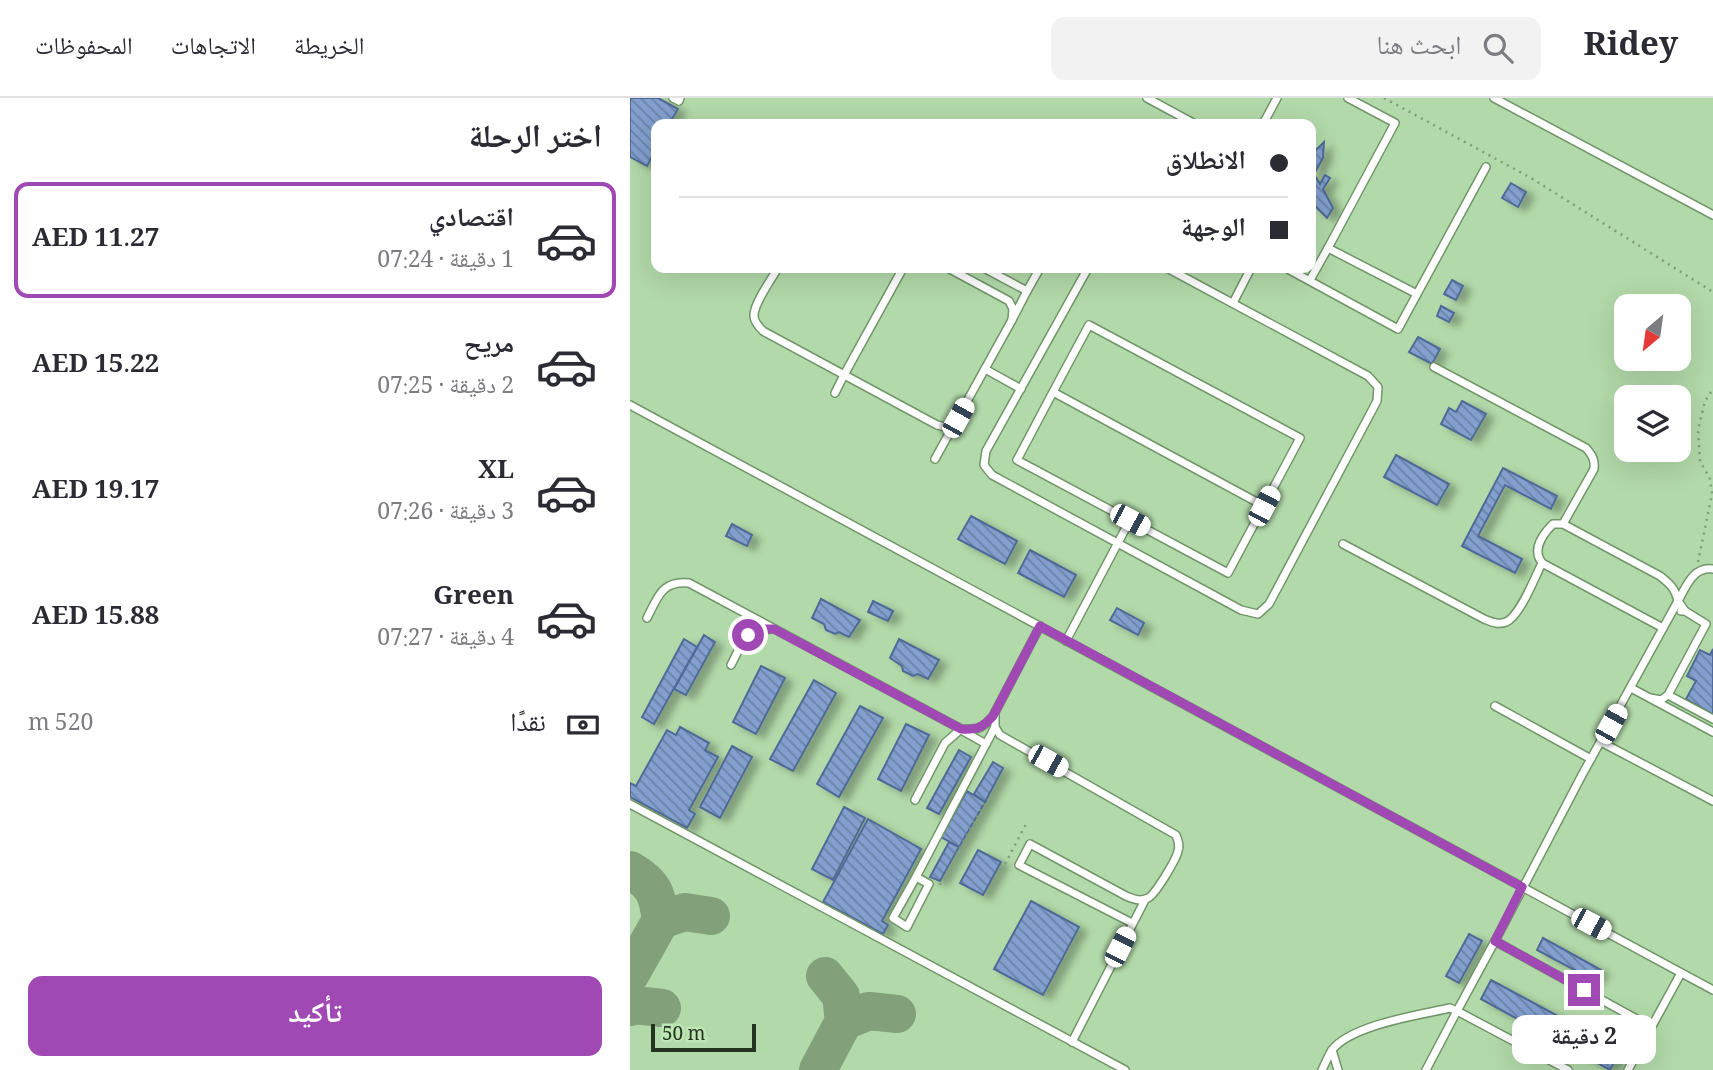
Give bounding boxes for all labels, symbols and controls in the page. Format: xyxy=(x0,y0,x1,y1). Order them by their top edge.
search box xyxy=(1051,17,1541,80)
text: Ridey xyxy=(1583,20,1678,76)
text: ابحث هنا xyxy=(1376,26,1461,70)
text: المحفوظات xyxy=(35,28,133,69)
text: الاتجاهات xyxy=(171,28,256,69)
text: الخريطة xyxy=(294,28,365,69)
icon: search xyxy=(1479,29,1517,67)
text: اختر الرحلة xyxy=(469,113,602,167)
text: الانطلاق xyxy=(1166,141,1246,185)
text: اقتصادي xyxy=(429,198,514,242)
text: الوجهة xyxy=(1181,208,1246,252)
icon: car xyxy=(535,209,598,272)
text: AED 11.27 xyxy=(32,218,159,262)
text: 1 دقيقة · 07:24 xyxy=(377,242,514,282)
north arrow xyxy=(1614,294,1690,371)
map controls xyxy=(1614,294,1691,462)
text: مريح xyxy=(464,324,514,368)
icon: car xyxy=(535,335,598,398)
text: AED 15.22 xyxy=(32,344,159,388)
text: 2 دقيقة · 07:25 xyxy=(377,368,514,408)
button: layers xyxy=(1614,385,1691,462)
car xyxy=(939,395,978,441)
text: XL xyxy=(478,450,514,494)
icon: car xyxy=(535,461,598,524)
text: AED 19.17 xyxy=(32,470,159,514)
car xyxy=(1245,483,1284,529)
text: 3 دقيقة · 07:26 xyxy=(377,494,514,534)
car xyxy=(1107,501,1154,539)
text: Green xyxy=(433,576,514,620)
icon: car xyxy=(535,587,598,650)
text: AED 15.88 xyxy=(32,596,159,640)
route start xyxy=(732,619,764,651)
text: 4 دقيقة · 07:27 xyxy=(377,620,514,660)
car xyxy=(1592,701,1631,747)
text: نقدًا xyxy=(510,703,546,747)
text: 520 m xyxy=(28,705,93,745)
icon: cash xyxy=(564,706,602,744)
car xyxy=(1025,742,1072,780)
car xyxy=(1568,905,1615,943)
car xyxy=(1102,924,1139,970)
route end xyxy=(1568,974,1600,1006)
button: تأكيد xyxy=(28,976,602,1056)
callout: 2 دقيقة xyxy=(1512,1015,1656,1064)
text: 2 دقيقة xyxy=(1551,1019,1617,1059)
text: 50 m xyxy=(662,1020,705,1052)
scale bar xyxy=(651,1021,756,1053)

